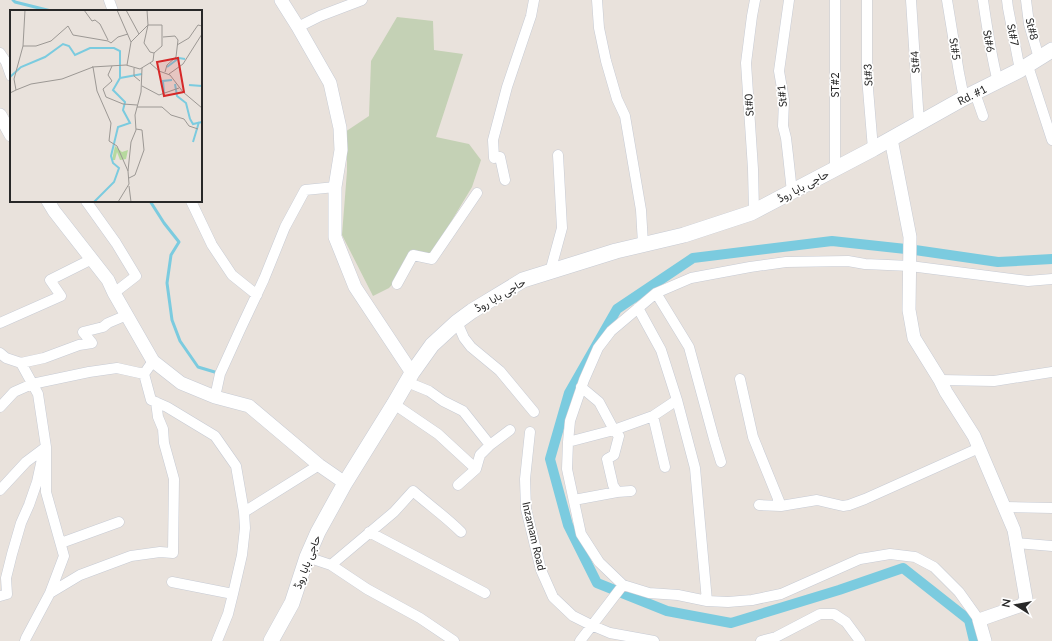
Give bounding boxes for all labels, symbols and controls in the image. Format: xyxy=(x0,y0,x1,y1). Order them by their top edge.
inset map xyxy=(10,10,202,202)
street label: St#8 xyxy=(1024,16,1041,41)
street label: St#7 xyxy=(1005,23,1022,47)
street label: St#6 xyxy=(981,29,998,53)
street label: St#5 xyxy=(947,37,964,61)
street label: St#4 xyxy=(907,50,922,74)
street label: St#3 xyxy=(861,64,874,86)
street label: ST#2 xyxy=(828,72,841,98)
street label: Rd. #1 xyxy=(955,82,989,107)
street label: St#1 xyxy=(774,84,789,108)
street label: St#0 xyxy=(741,93,756,117)
street label: حاجی بابا روڈ xyxy=(775,167,831,205)
street label: حاجی بابا روڈ xyxy=(472,275,528,315)
street label: Inzamam Road xyxy=(520,500,549,572)
street label: حاجی بابا روڈ xyxy=(290,533,324,591)
north arrow xyxy=(996,585,1036,625)
text: N xyxy=(999,598,1013,608)

